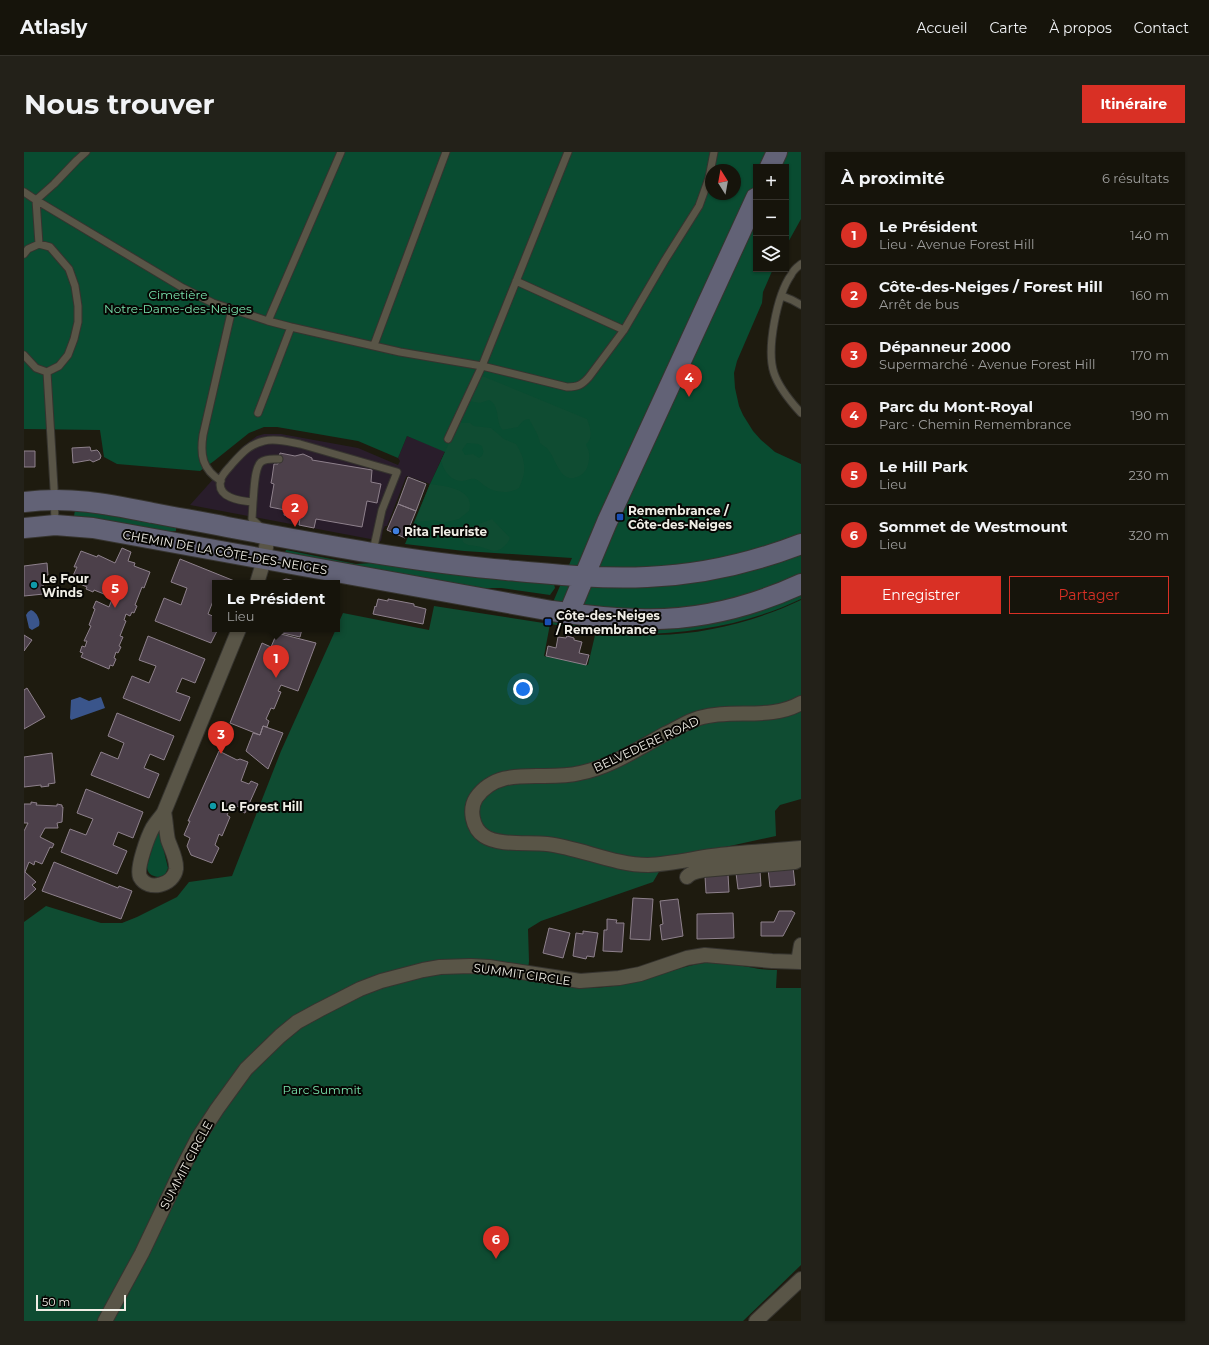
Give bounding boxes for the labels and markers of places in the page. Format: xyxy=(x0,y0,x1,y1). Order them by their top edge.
pin: 4 xyxy=(676,364,702,397)
pin: 2 xyxy=(282,494,308,527)
place label: Remembrance / Côte-des-Neiges xyxy=(628,503,733,532)
marker: Remembrance / Côte-des-Neiges xyxy=(615,512,625,522)
place label: Rita Fleuriste xyxy=(404,524,487,539)
marker: Rita Fleuriste xyxy=(391,526,401,536)
place label: Le Four Winds xyxy=(42,571,89,600)
pin: 5 xyxy=(102,575,128,608)
marker: Le Four Winds xyxy=(29,580,39,590)
place label: Côte-des-Neiges / Remembrance xyxy=(555,608,661,637)
marker: Côte-des-Neiges / Remembrance xyxy=(543,617,553,627)
pin: 1 xyxy=(263,645,289,678)
pin: 3 xyxy=(208,721,234,754)
place label: Le Forest Hill xyxy=(221,799,303,814)
marker: Le Forest Hill xyxy=(208,801,218,811)
pin: 6 xyxy=(483,1226,509,1259)

